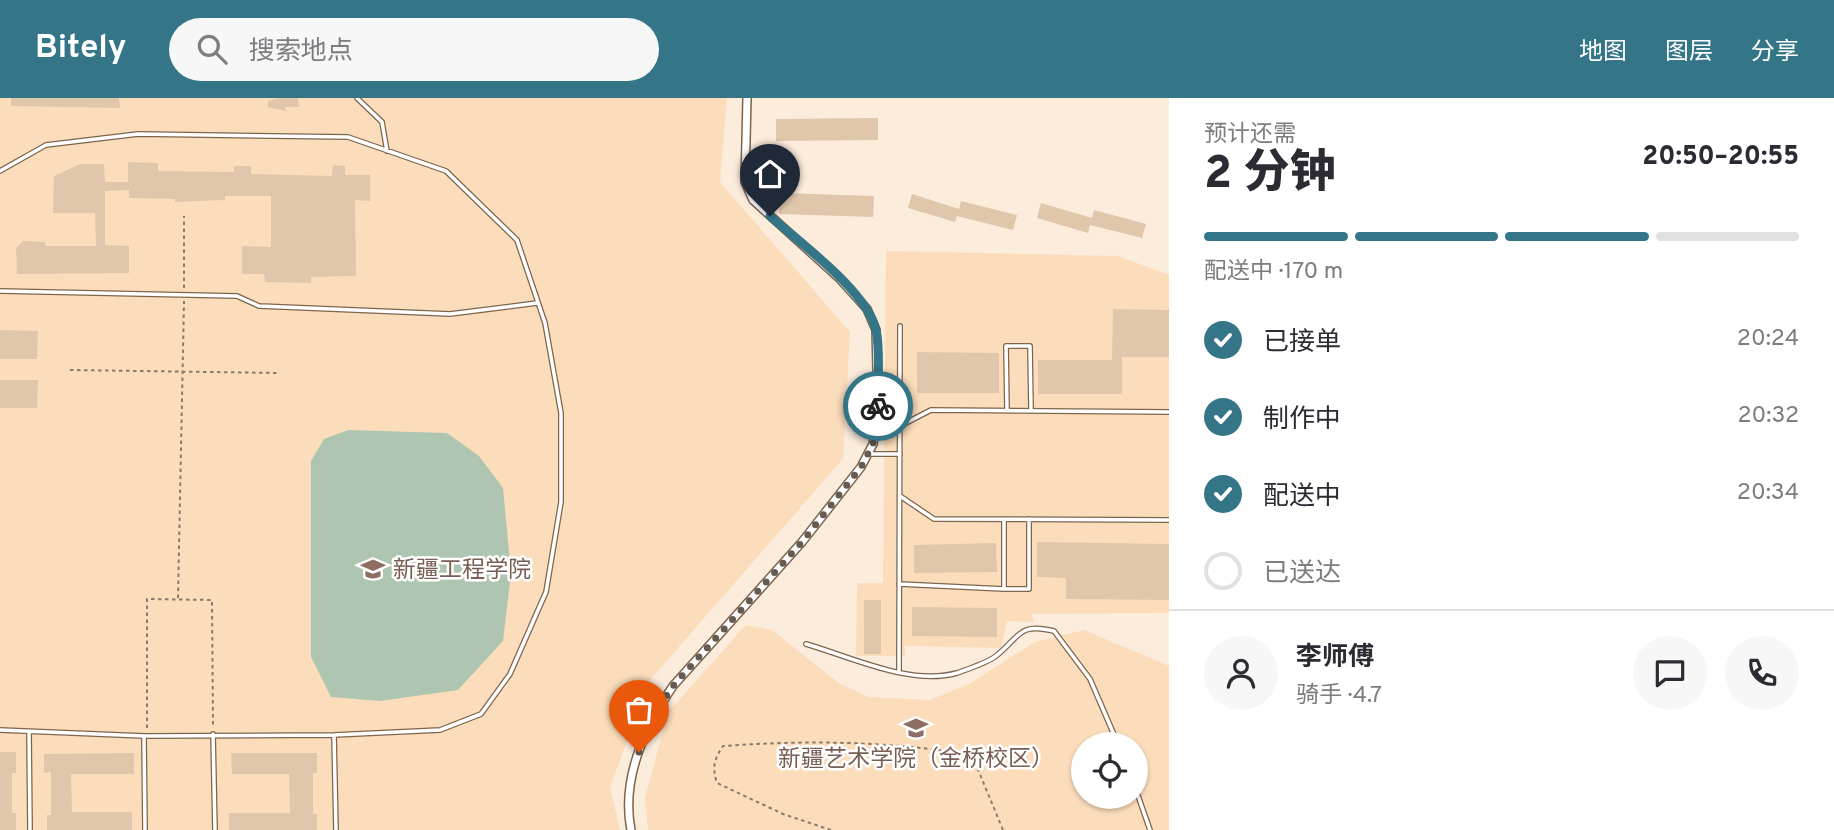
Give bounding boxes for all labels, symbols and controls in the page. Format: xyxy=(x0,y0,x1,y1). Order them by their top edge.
search box xyxy=(169,18,659,81)
text: Bitely xyxy=(35,28,127,70)
icon: search xyxy=(193,30,231,68)
text: 搜索地点 xyxy=(249,36,353,69)
text: 地图 xyxy=(1579,38,1627,68)
text: 图层 xyxy=(1665,38,1713,68)
text: 分享 xyxy=(1751,38,1799,68)
text: 预计还需 xyxy=(1204,121,1296,150)
text: 20:50–20:55 xyxy=(1642,141,1799,174)
pin xyxy=(740,144,800,216)
text: 2 分钟 xyxy=(1204,146,1336,205)
icon: home xyxy=(751,155,789,193)
text: 配送中 · 170 m xyxy=(1204,258,1343,287)
icon: check xyxy=(1204,321,1242,359)
text: 20:24 xyxy=(1737,325,1799,354)
text: 已接单 xyxy=(1263,327,1341,360)
courier xyxy=(843,371,913,441)
icon: bike xyxy=(859,387,897,425)
icon: check xyxy=(1204,398,1242,436)
text: 20:32 xyxy=(1738,402,1799,431)
text: 制作中 xyxy=(1263,404,1341,437)
icon: check xyxy=(1204,475,1242,513)
text: 20:34 xyxy=(1737,479,1799,508)
text: 配送中 xyxy=(1263,481,1341,514)
school or university icon: 新疆工程学院 xyxy=(359,555,387,583)
place label: 新疆工程学院 xyxy=(393,557,531,586)
text: 已送达 xyxy=(1263,558,1341,591)
button: person xyxy=(1204,636,1278,710)
button: chat xyxy=(1633,636,1707,710)
button: phone xyxy=(1725,636,1799,710)
text: 李师傅 xyxy=(1296,642,1374,675)
pin xyxy=(609,680,669,752)
text: 骑手 · 4.7 xyxy=(1296,682,1382,711)
icon: bag xyxy=(620,691,658,729)
school or university icon: 新疆艺术学院（金桥校区） xyxy=(902,714,930,742)
map controls xyxy=(1071,732,1148,809)
button: locate xyxy=(1071,732,1148,809)
place label: 新疆艺术学院（金桥校区） xyxy=(778,746,1054,775)

